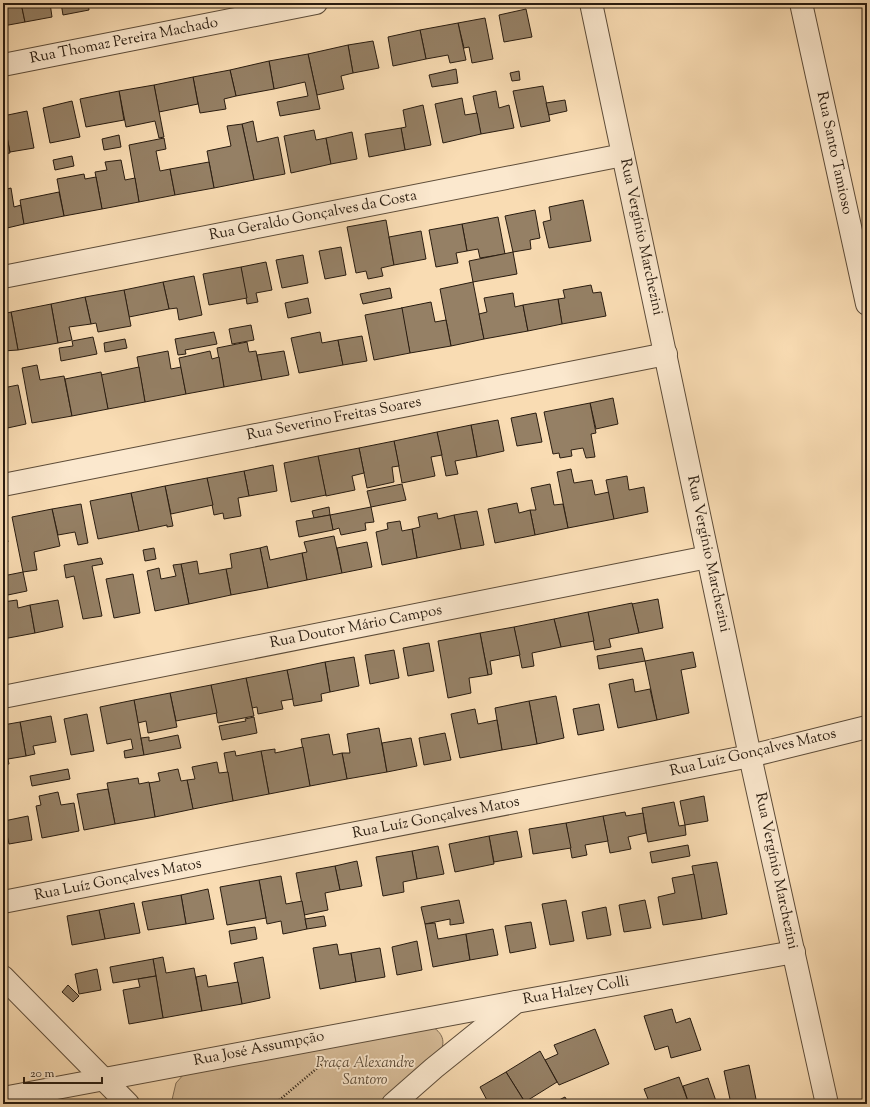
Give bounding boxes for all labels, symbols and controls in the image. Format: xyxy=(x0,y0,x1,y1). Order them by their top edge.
street label: Rua Thomaz Pereira Machado xyxy=(28,12,220,70)
street label: Rua Santo Tamioso xyxy=(811,90,857,216)
street label: Rua Vergínio Marchezini xyxy=(614,157,668,317)
street label: Rua Geraldo Gonçalves da Costa xyxy=(207,186,419,246)
street label: Rua Severino Freitas Soares xyxy=(245,392,423,446)
street label: Rua Vergínio Marchezini xyxy=(681,474,735,634)
street label: Rua Doutor Mário Campos xyxy=(268,600,444,654)
street label: Rua Luíz Gonçalves Matos xyxy=(668,724,838,782)
street label: Rua Luíz Gonçalves Matos xyxy=(351,791,522,845)
street label: Rua Vergínio Marchezini xyxy=(749,791,803,951)
street label: Rua Luíz Gonçalves Matos xyxy=(33,853,204,907)
street label: Rua Halzey Colli xyxy=(521,971,631,1011)
street label: Rua José Assumpção xyxy=(192,1026,326,1072)
park label: Praça Alexandre Santoro xyxy=(316,1053,414,1091)
scale bar xyxy=(24,1059,102,1085)
text: 20 m xyxy=(30,1065,55,1083)

